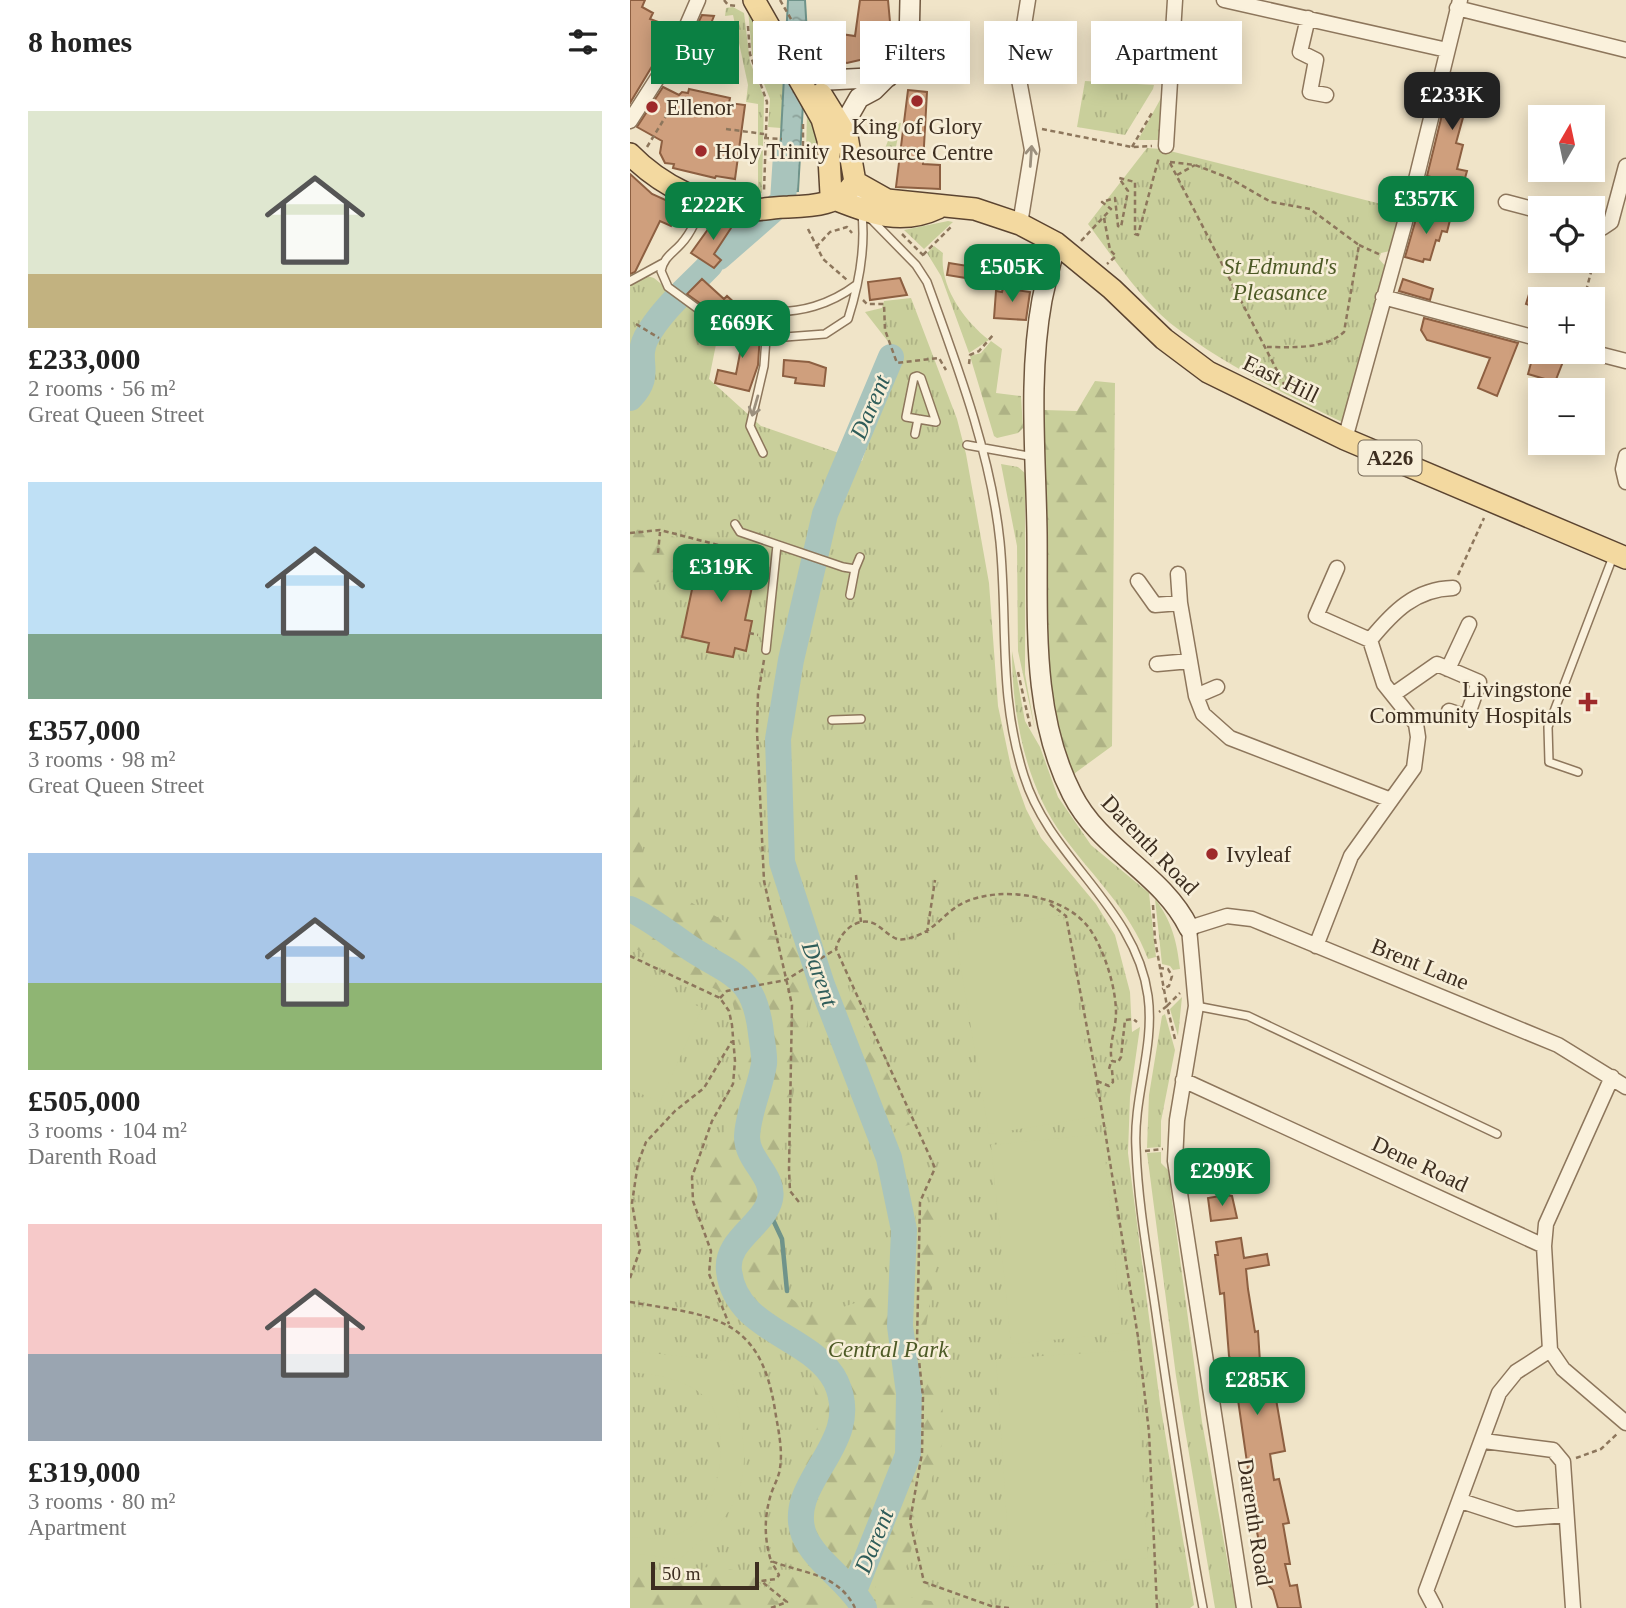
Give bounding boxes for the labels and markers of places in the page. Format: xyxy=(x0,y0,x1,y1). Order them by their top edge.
pin: £233K xyxy=(1403,72,1501,132)
marker: King of Glory Resource Centre xyxy=(909,93,925,109)
place label: Ellenor xyxy=(666,95,734,120)
marker: Ellenor xyxy=(644,99,660,115)
place label: King of Glory Resource Centre xyxy=(841,114,993,165)
place label: Holy Trinity xyxy=(715,139,830,164)
marker: Holy Trinity xyxy=(693,143,709,159)
pin: £357K xyxy=(1377,176,1475,236)
pin: £222K xyxy=(664,182,762,242)
pin: £505K xyxy=(963,244,1061,304)
pin: £669K xyxy=(693,300,791,360)
pin: £319K xyxy=(672,544,770,604)
place label: Livingstone Community Hospitals xyxy=(1369,677,1572,728)
marker: Livingstone Community Hospitals xyxy=(1578,692,1598,712)
place label: Ivyleaf xyxy=(1226,842,1291,867)
marker: Ivyleaf xyxy=(1204,846,1220,862)
pin: £299K xyxy=(1173,1148,1271,1208)
pin: £285K xyxy=(1208,1358,1306,1417)

